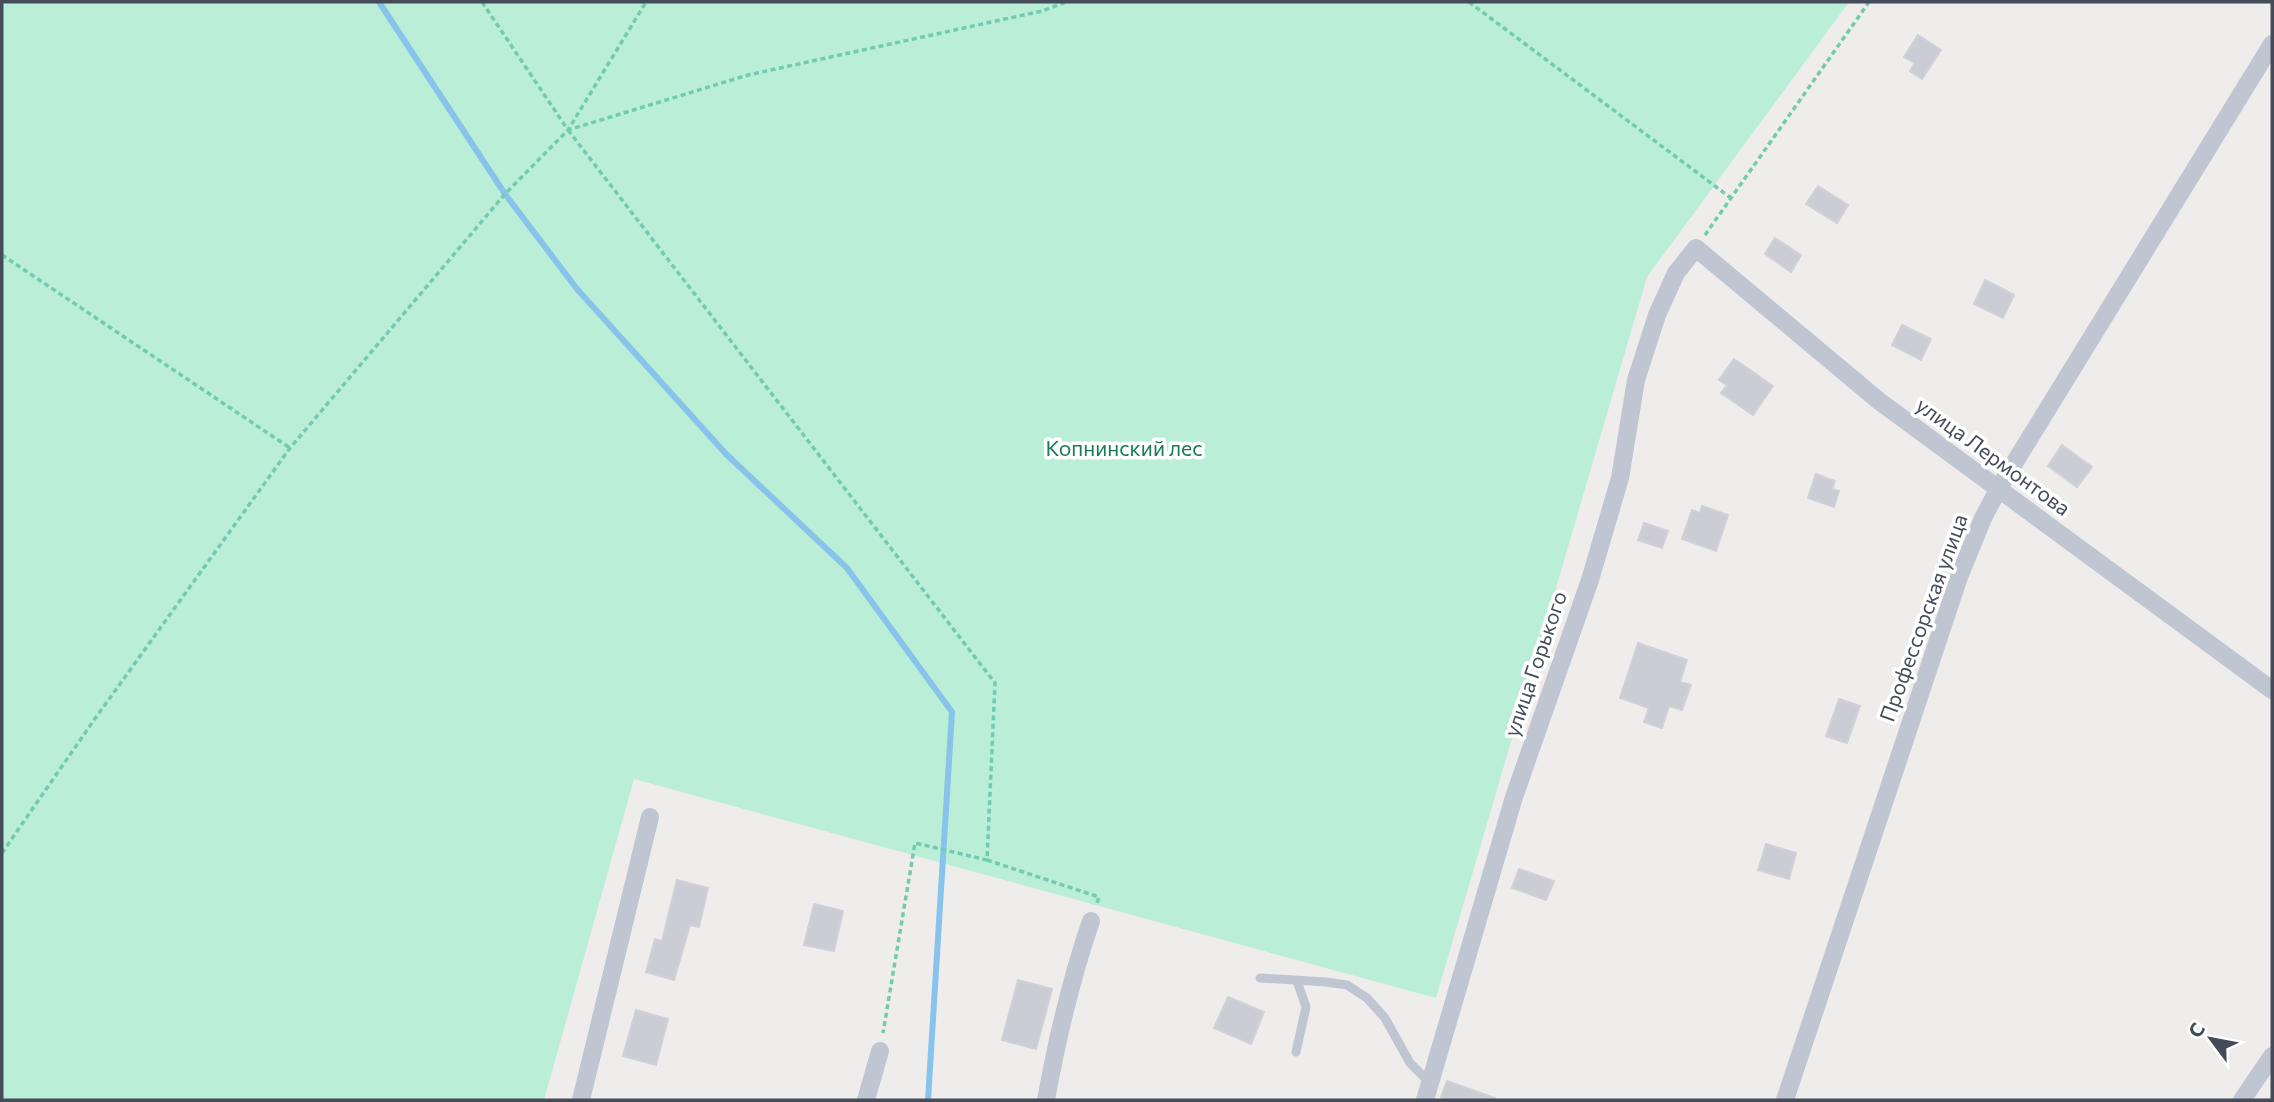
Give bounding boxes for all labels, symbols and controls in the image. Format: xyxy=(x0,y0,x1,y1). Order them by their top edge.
street label: улица Лермонтова xyxy=(1912,392,2076,520)
park label: Копнинский лес xyxy=(1045,435,1203,460)
street label: Профессорская улица xyxy=(1873,510,1972,725)
street label: улица Горького xyxy=(1498,587,1571,740)
north arrow xyxy=(2176,1004,2246,1074)
text: С xyxy=(2183,1018,2209,1041)

